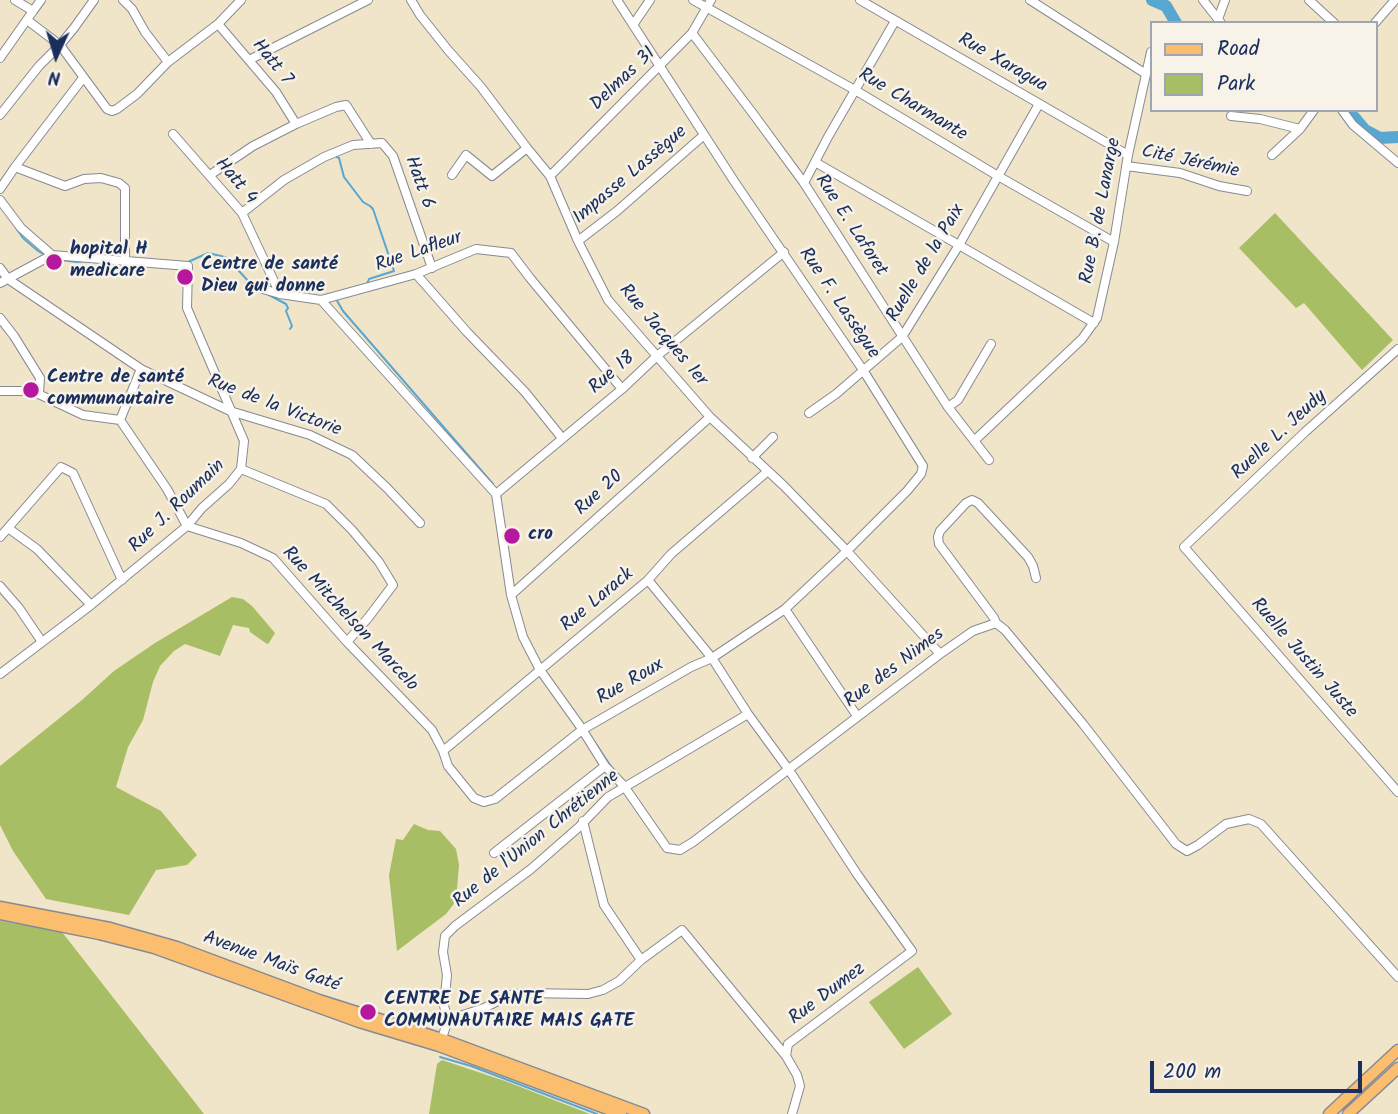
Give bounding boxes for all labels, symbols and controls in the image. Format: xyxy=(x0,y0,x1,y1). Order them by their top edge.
north arrow xyxy=(21,21,91,91)
legend xyxy=(1150,21,1377,112)
street label: Rue Xaragua xyxy=(953,29,1051,99)
text: Road xyxy=(1217,33,1259,66)
street label: Hatt 7 xyxy=(246,35,296,91)
street label: Delmas 31 xyxy=(587,43,661,117)
text: N xyxy=(48,62,62,92)
street label: Rue Charmante xyxy=(853,64,971,148)
text: Park xyxy=(1217,68,1255,101)
street label: Impasse Lassègue xyxy=(569,122,693,230)
street label: Rue B. de Lanarge xyxy=(1077,136,1127,286)
street label: Cité Jérémie xyxy=(1139,142,1241,184)
street label: Hatt 6 xyxy=(398,153,438,213)
street label: Hatt 4 xyxy=(209,154,261,210)
street label: Rue E. Laforet xyxy=(809,171,891,281)
street label: Ruelle de la Paix xyxy=(883,201,971,327)
street label: Rue Lafleur xyxy=(373,228,465,278)
place label: hopital H medicare xyxy=(70,240,148,284)
street label: Rue F. Lassègue xyxy=(792,244,884,364)
marker: hopital H medicare xyxy=(44,252,64,272)
place label: Centre de santé Dieu qui donne xyxy=(201,255,338,299)
marker: Centre de santé Dieu qui donne xyxy=(175,267,195,287)
street label: Rue Jacques 1er xyxy=(613,280,711,392)
street label: Rue 18 xyxy=(585,348,641,400)
place label: Centre de santé communautaire xyxy=(47,368,184,412)
street label: Rue de la Victorie xyxy=(204,371,344,443)
marker: Centre de santé communautaire xyxy=(21,380,41,400)
street label: Ruelle L. Jeudy xyxy=(1228,386,1332,486)
street label: Rue J. Roumain xyxy=(125,455,231,559)
street label: Rue 20 xyxy=(571,466,629,522)
place label: cro xyxy=(528,525,553,547)
marker: cro xyxy=(502,526,522,546)
street label: Rue Mitchelson Marcelo xyxy=(276,543,422,697)
street label: Rue Larack xyxy=(557,564,639,638)
street label: Ruelle Justin Juste xyxy=(1245,594,1361,724)
street label: Rue des Nimes xyxy=(841,624,949,714)
street label: Rue Roux xyxy=(594,655,668,711)
street label: Rue de l'Union Chrétienne xyxy=(449,766,625,914)
street label: Avenue Maïs Gaté xyxy=(199,928,343,998)
street label: Rue Dumez xyxy=(785,959,871,1031)
place label: CENTRE DE SANTE COMMUNAUTAIRE MAIS GATE xyxy=(384,990,634,1034)
marker: CENTRE DE SANTE COMMUNAUTAIRE MAIS GATE xyxy=(358,1002,378,1022)
scale bar xyxy=(1153,1048,1365,1092)
text: 200 m xyxy=(1163,1056,1221,1089)

